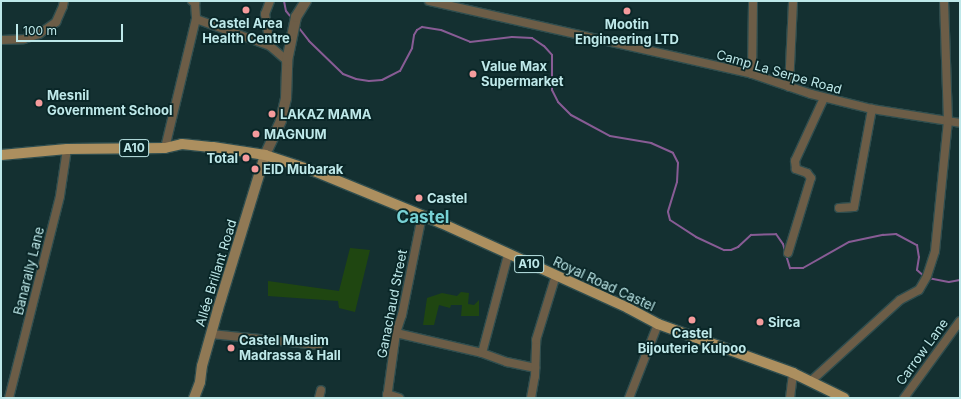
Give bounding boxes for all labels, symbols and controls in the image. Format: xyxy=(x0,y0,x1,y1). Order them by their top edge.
marker: Castel Area Health Centre xyxy=(241,5,251,15)
marker: Mootin Engineering LTD xyxy=(622,6,632,16)
scale bar xyxy=(18,16,125,42)
place label: Castel Area Health Centre xyxy=(202,16,290,47)
place label: Mootin Engineering LTD xyxy=(575,17,679,48)
text: 100 m xyxy=(23,23,57,38)
street label: Camp La Serpe Road xyxy=(715,47,843,97)
place label: Value Max Supermarket xyxy=(481,59,564,90)
marker: Value Max Supermarket xyxy=(468,69,478,79)
place label: Mesnil Government School xyxy=(47,88,173,119)
marker: Mesnil Government School xyxy=(34,98,44,108)
place label: LAKAZ MAMA xyxy=(280,106,371,122)
marker: LAKAZ MAMA xyxy=(267,109,277,119)
place label: MAGNUM xyxy=(264,126,327,142)
marker: MAGNUM xyxy=(251,129,261,139)
road number: A10 xyxy=(119,138,149,158)
place label: Total xyxy=(206,150,238,166)
marker: Total xyxy=(241,153,251,163)
place label: EID Mubarak xyxy=(263,161,343,177)
marker: EID Mubarak xyxy=(250,164,260,174)
place label: Castel xyxy=(427,190,467,206)
marker: Castel xyxy=(414,193,424,203)
district label: Castel xyxy=(397,208,449,228)
street label: Allée Brillant Road xyxy=(192,217,240,329)
street label: Banarally Lane xyxy=(11,225,47,317)
street label: Ganachaud Street xyxy=(374,248,410,360)
road number: A10 xyxy=(514,254,544,274)
street label: Royal Road Castel xyxy=(551,254,657,314)
place label: Sirca xyxy=(768,314,800,330)
marker: Castel Bijouterie Kulpoo xyxy=(687,315,697,325)
street label: Carrow Lane xyxy=(893,316,951,388)
marker: Sirca xyxy=(755,317,765,327)
place label: Castel Bijouterie Kulpoo xyxy=(638,326,746,357)
place label: Castel Muslim Madrassa & Hall xyxy=(239,333,341,364)
marker: Castel Muslim Madrassa & Hall xyxy=(226,343,236,353)

